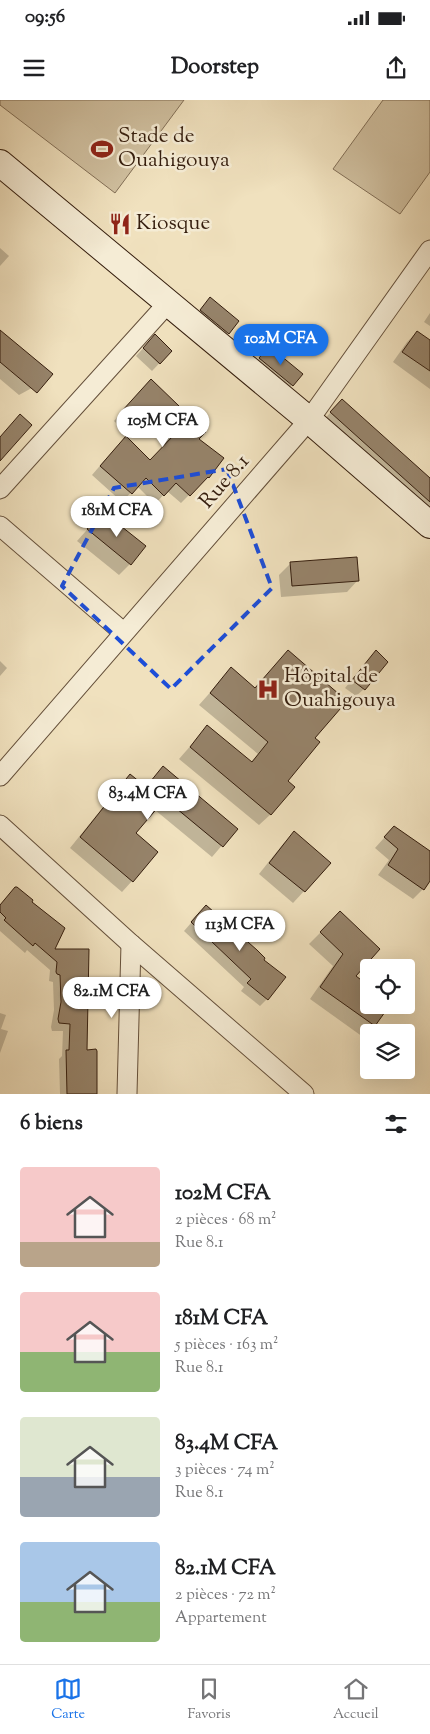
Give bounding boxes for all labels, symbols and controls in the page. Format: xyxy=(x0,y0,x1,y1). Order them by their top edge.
text: 09:56 xyxy=(25,4,65,31)
text: Doorstep xyxy=(171,52,259,84)
icon: menu xyxy=(20,54,48,82)
icon: share xyxy=(382,54,410,82)
place label: Stade de Ouahigouya xyxy=(118,122,230,176)
sports icon: Stade de Ouahigouya xyxy=(89,136,115,162)
place label: Kiosque xyxy=(136,209,210,239)
restaurant icon: Kiosque xyxy=(107,211,133,237)
pin: 102M CFA xyxy=(229,324,333,366)
text: 102M CFA xyxy=(244,328,318,351)
pin: 105M CFA xyxy=(111,406,215,448)
text: 105M CFA xyxy=(127,410,199,433)
street label: Rue 8.1 xyxy=(193,448,257,516)
pin: 181M CFA xyxy=(65,496,169,538)
text: 181M CFA xyxy=(82,500,152,523)
place label: Hôpital de Ouahigouya xyxy=(284,662,396,716)
hospital icon: Hôpital de Ouahigouya xyxy=(255,676,281,702)
pin: 83.4M CFA xyxy=(91,778,205,821)
text: 83.4M CFA xyxy=(109,783,187,806)
pin: 113M CFA xyxy=(188,910,292,952)
text: 113M CFA xyxy=(205,914,275,937)
map controls xyxy=(360,959,415,1079)
button: locate xyxy=(360,959,415,1014)
pin: 82.1M CFA xyxy=(55,976,169,1019)
text: 82.1M CFA xyxy=(74,981,150,1004)
button: layers xyxy=(360,1024,415,1079)
text: 6 biens xyxy=(20,1109,83,1139)
icon: filters xyxy=(382,1110,410,1138)
text: 102M CFA xyxy=(175,1179,271,1209)
icon: home xyxy=(60,1187,120,1247)
text: 2 pièces · 68 m² xyxy=(175,1209,277,1232)
text: Rue 8.1 xyxy=(175,1232,223,1255)
text: 181M CFA xyxy=(175,1304,268,1334)
icon: home xyxy=(60,1312,120,1372)
text: 5 pièces · 163 m² xyxy=(175,1334,278,1357)
text: Rue 8.1 xyxy=(175,1357,223,1380)
text: 83.4M CFA xyxy=(175,1429,278,1459)
icon: home xyxy=(60,1437,120,1497)
text: 3 pièces · 74 m² xyxy=(175,1459,275,1482)
text: Rue 8.1 xyxy=(175,1482,223,1505)
text: 82.1M CFA xyxy=(175,1554,276,1584)
icon: home xyxy=(60,1562,120,1622)
text: 2 pièces · 72 m² xyxy=(175,1584,276,1607)
text: Appartement xyxy=(175,1607,267,1630)
tab: Carte xyxy=(51,1675,85,1725)
tab: Favoris xyxy=(187,1675,231,1725)
tab: Accueil xyxy=(333,1675,379,1725)

